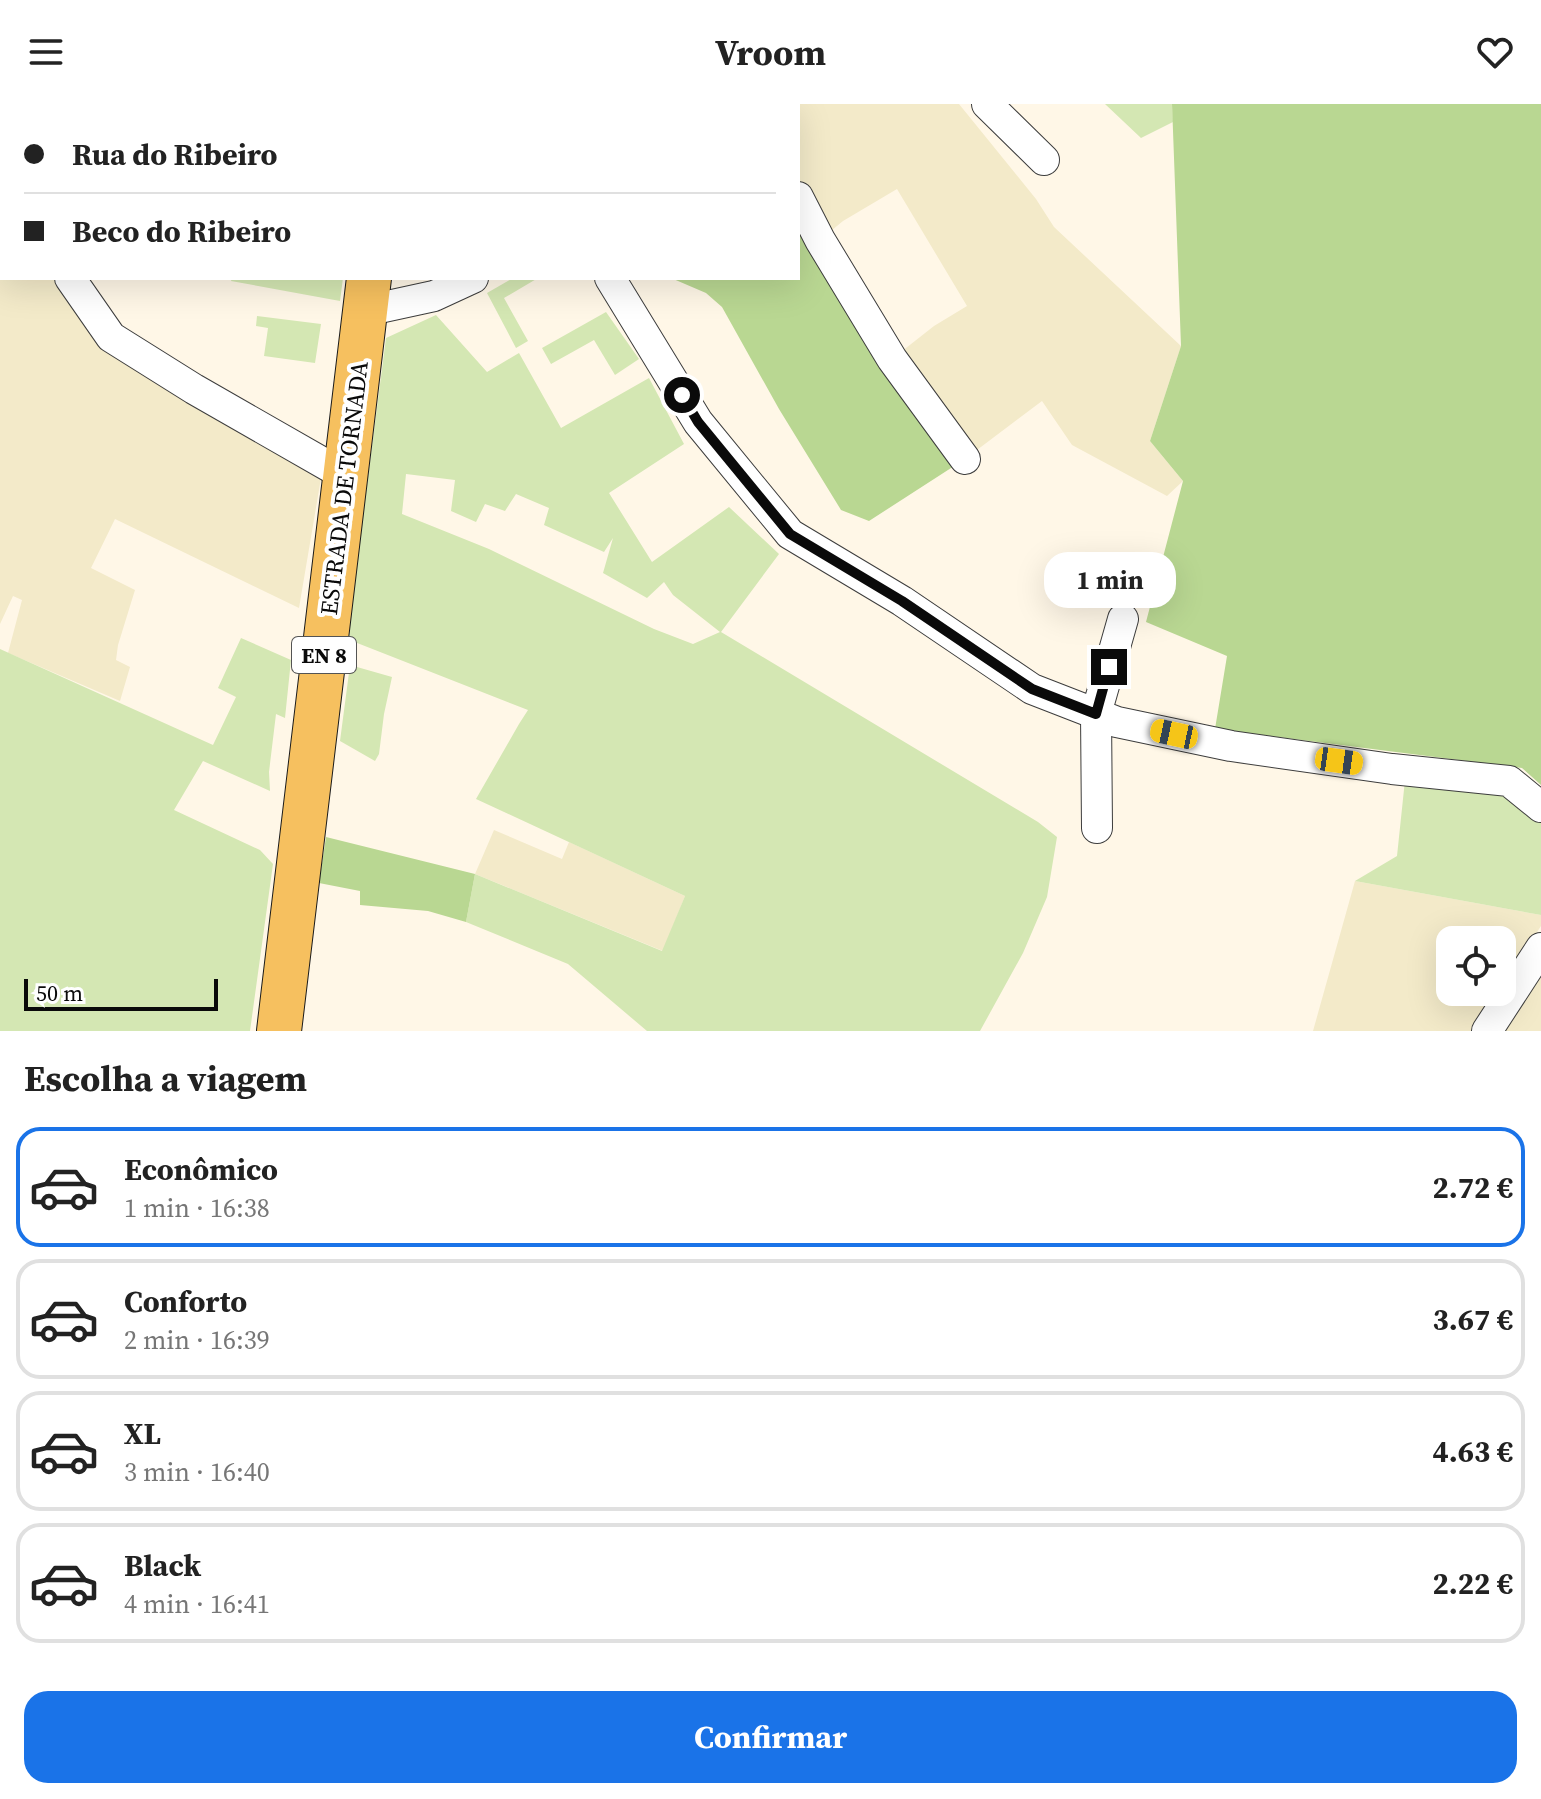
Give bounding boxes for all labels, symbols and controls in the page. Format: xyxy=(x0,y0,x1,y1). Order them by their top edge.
text: Vroom xyxy=(715,28,826,77)
icon: menu xyxy=(24,30,68,74)
icon: heart xyxy=(1473,30,1517,74)
text: Rua do Ribeiro xyxy=(72,134,278,175)
text: Beco do Ribeiro xyxy=(72,211,291,252)
street label: ESTRADA DE TORNADA xyxy=(312,359,376,617)
route start xyxy=(664,377,700,413)
callout: 1 min xyxy=(1043,551,1175,607)
text: 1 min xyxy=(1076,562,1144,598)
road number: EN 8 xyxy=(292,637,356,673)
route end xyxy=(1091,649,1127,685)
car xyxy=(1148,717,1200,751)
car xyxy=(1314,746,1364,776)
map controls xyxy=(1436,926,1516,1006)
button: locate xyxy=(1436,926,1516,1006)
scale bar xyxy=(24,975,218,1011)
text: 50 m xyxy=(36,978,83,1008)
text: Escolha a viagem xyxy=(24,1054,307,1103)
text: Econômico xyxy=(124,1149,278,1190)
icon: car xyxy=(28,1151,100,1223)
text: 2.72 € xyxy=(1433,1167,1513,1208)
text: 1 min · 16:38 xyxy=(124,1190,270,1226)
text: Conforto xyxy=(124,1281,247,1322)
icon: car xyxy=(28,1283,100,1355)
text: 3.67 € xyxy=(1433,1299,1513,1340)
text: 2 min · 16:39 xyxy=(124,1322,270,1358)
text: XL xyxy=(124,1413,161,1454)
icon: car xyxy=(28,1415,100,1487)
text: 4.63 € xyxy=(1433,1431,1513,1472)
text: 3 min · 16:40 xyxy=(124,1454,270,1490)
text: Black xyxy=(124,1545,201,1586)
icon: car xyxy=(28,1547,100,1619)
text: 2.22 € xyxy=(1433,1563,1513,1604)
text: 4 min · 16:41 xyxy=(124,1586,270,1622)
button: Confirmar xyxy=(24,1691,1517,1783)

